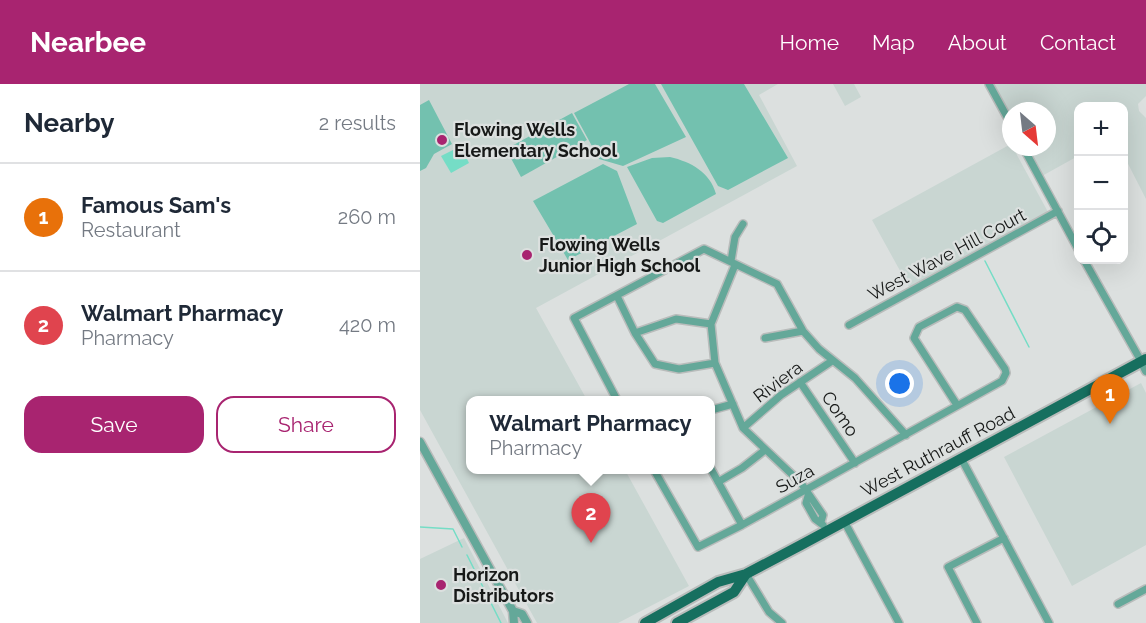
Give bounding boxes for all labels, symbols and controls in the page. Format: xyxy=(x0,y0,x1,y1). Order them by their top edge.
text: Nearbee xyxy=(30,26,146,59)
text: Home xyxy=(780,30,839,55)
text: Map xyxy=(872,30,915,55)
text: About xyxy=(948,30,1007,55)
text: Contact xyxy=(1040,30,1116,55)
north arrow xyxy=(1002,102,1056,156)
map controls xyxy=(1074,102,1128,264)
button: + xyxy=(1074,102,1128,156)
text: Nearby xyxy=(24,108,114,138)
text: 2 results xyxy=(319,111,396,135)
place label: Flowing Wells Elementary School xyxy=(454,119,618,161)
marker: Flowing Wells Elementary School xyxy=(435,133,449,147)
button: − xyxy=(1074,156,1128,210)
text: Famous Sam's xyxy=(81,192,231,218)
street label: West Wave Hill Court xyxy=(864,204,1029,305)
text: 1 xyxy=(39,205,48,229)
text: 260 m xyxy=(338,205,396,229)
button: locate xyxy=(1074,210,1128,264)
text: Restaurant xyxy=(81,218,181,242)
place label: Flowing Wells Junior High School xyxy=(539,234,701,276)
marker: Flowing Wells Junior High School xyxy=(520,248,534,262)
text: Walmart Pharmacy xyxy=(81,300,283,326)
text: 2 xyxy=(38,313,49,337)
text: 420 m xyxy=(339,313,396,337)
text: Pharmacy xyxy=(81,326,174,350)
street label: Riviera xyxy=(749,356,806,407)
your location xyxy=(885,369,914,398)
pin: 1 xyxy=(1090,374,1130,424)
street label: Como xyxy=(817,387,864,441)
button: Save xyxy=(24,396,204,453)
button: Share xyxy=(216,396,396,453)
popup xyxy=(466,396,715,474)
street label: West Ruthrauff Road xyxy=(857,402,1018,501)
text: Walmart Pharmacy xyxy=(489,410,692,436)
text: Pharmacy xyxy=(489,436,582,460)
street label: Suza xyxy=(772,460,817,498)
pin: 2 xyxy=(572,494,610,543)
place label: Horizon Distributors xyxy=(453,564,554,606)
marker: Horizon Distributors xyxy=(434,578,448,592)

